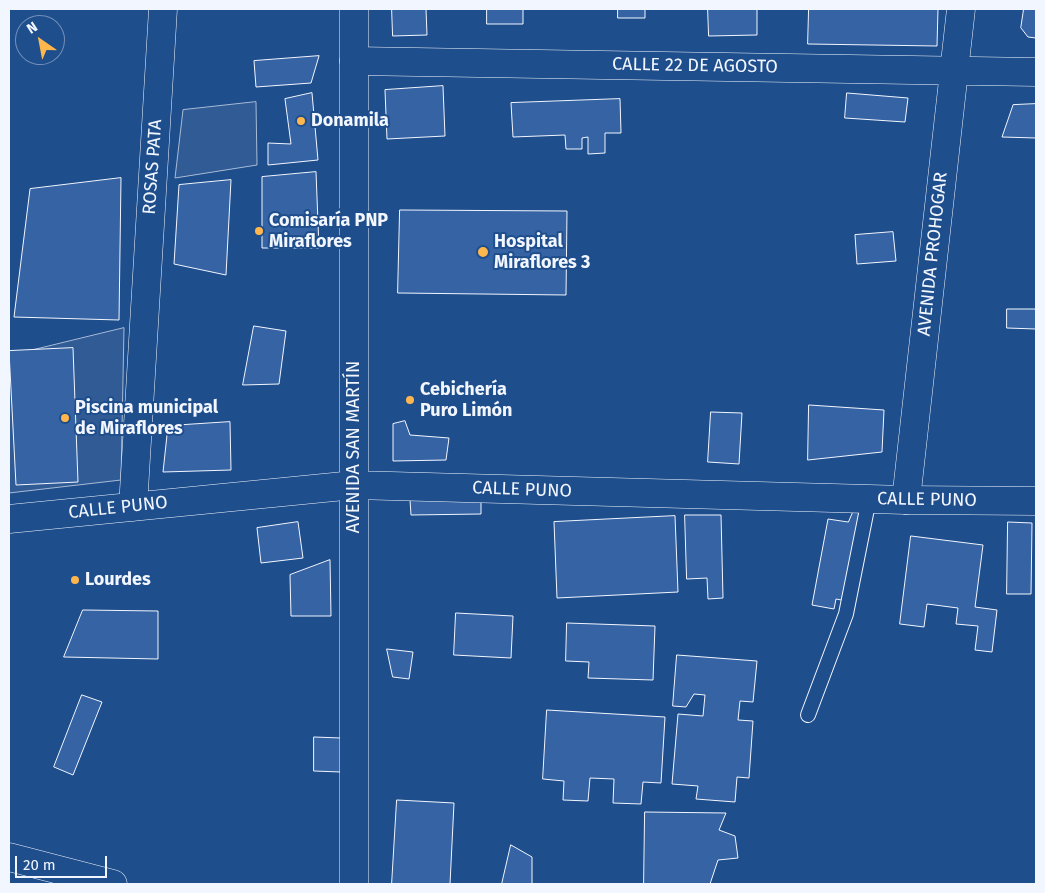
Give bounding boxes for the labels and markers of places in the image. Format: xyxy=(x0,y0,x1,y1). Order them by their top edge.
place label: Donamila xyxy=(311,110,389,132)
marker: Donamila xyxy=(295,115,307,127)
place label: Comisaría PNP Miraflores xyxy=(269,210,388,252)
marker: Comisaría PNP Miraflores xyxy=(253,225,265,237)
place label: Hospital Miraflores 3 xyxy=(494,231,590,274)
marker: Hospital Miraflores 3 xyxy=(476,245,490,259)
place label: Cebichería Puro Limón xyxy=(420,379,513,422)
marker: Cebichería Puro Limón xyxy=(404,394,416,406)
place label: Piscina municipal de Miraflores xyxy=(75,397,218,439)
marker: Piscina municipal de Miraflores xyxy=(59,412,71,424)
place label: Lourdes xyxy=(85,569,151,591)
marker: Lourdes xyxy=(69,574,81,586)

